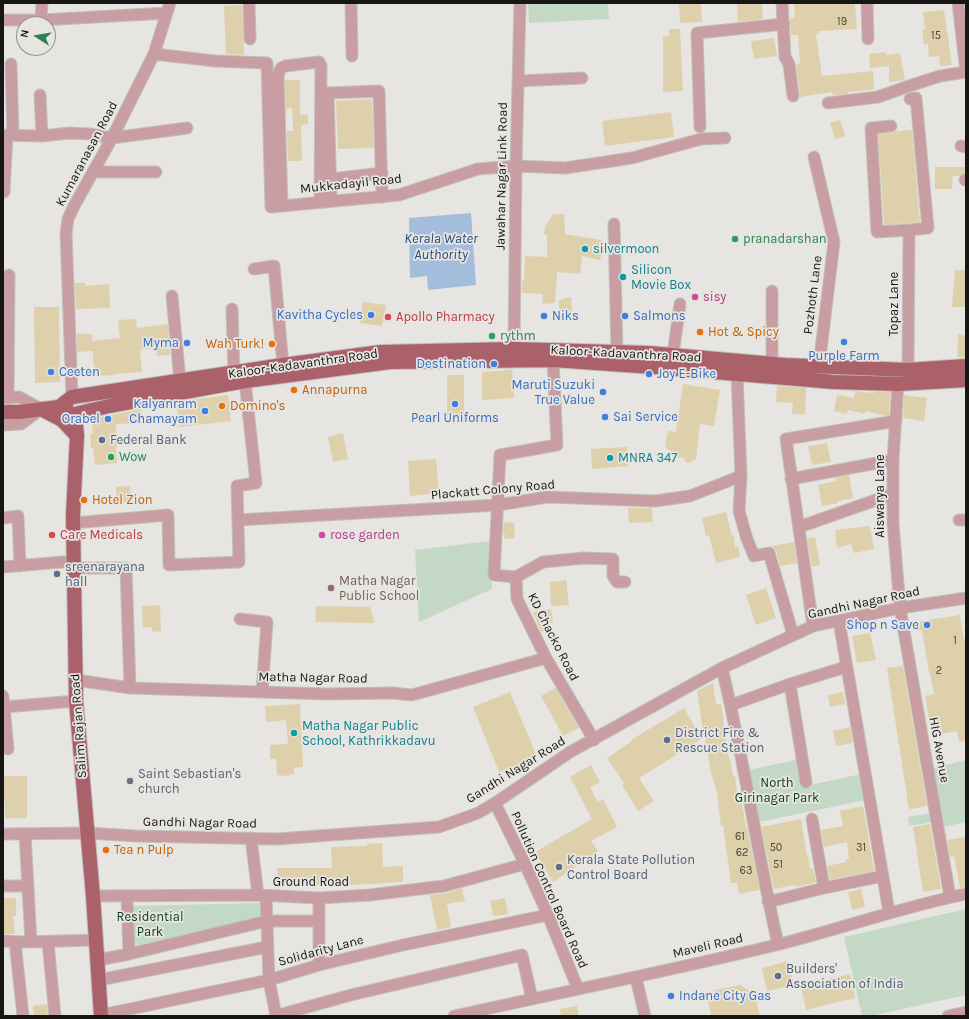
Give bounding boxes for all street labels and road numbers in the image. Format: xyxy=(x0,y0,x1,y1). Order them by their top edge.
street label: Kumaranasan Road xyxy=(53,99,121,209)
street label: Jawahar Nagar Link Road xyxy=(493,102,511,250)
street label: Mukkadayil Road xyxy=(299,171,403,197)
street label: Pozhoth Lane xyxy=(800,255,826,335)
street label: Topaz Lane xyxy=(886,272,902,336)
street label: Kaloor-Kadavanthra Road xyxy=(550,342,702,366)
street label: Kaloor-Kadavanthra Road xyxy=(227,346,379,382)
street label: Aiswarya Lane xyxy=(872,454,888,538)
street label: Plackatt Colony Road xyxy=(430,477,556,503)
street label: Gandhi Nagar Road xyxy=(807,584,921,622)
street label: KD Chacko Road xyxy=(524,590,582,684)
street label: Matha Nagar Road xyxy=(258,669,368,687)
street label: Salim Rajan Road xyxy=(68,673,90,779)
street label: HIG Avenue xyxy=(926,716,952,784)
street label: Gandhi Nagar Road xyxy=(463,733,569,807)
street label: Pollution Control Board Road xyxy=(507,809,591,971)
street label: Gandhi Nagar Road xyxy=(143,814,257,832)
street label: Ground Road xyxy=(273,874,349,890)
street label: Maveli Road xyxy=(671,930,745,962)
street label: Solidarity Lane xyxy=(277,932,365,970)

